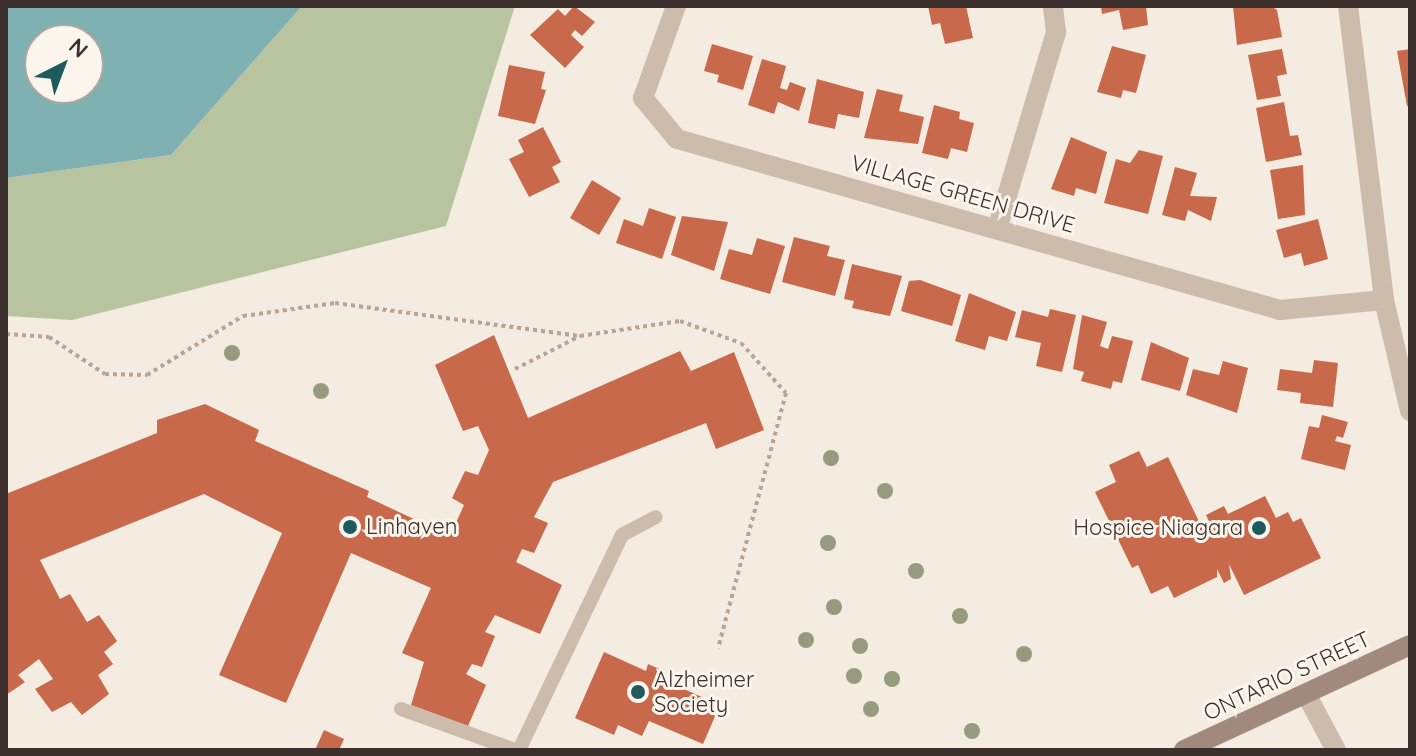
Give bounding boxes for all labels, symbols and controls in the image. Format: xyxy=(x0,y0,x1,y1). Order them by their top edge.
north arrow xyxy=(24,24,104,104)
text: N xyxy=(63,32,94,63)
street label: VILLAGE GREEN DRIVE xyxy=(848,149,1078,239)
place label: Linhaven xyxy=(366,514,457,540)
place label: Hospice Niagara xyxy=(1073,515,1243,541)
marker: Linhaven xyxy=(341,518,359,536)
marker: Hospice Niagara xyxy=(1250,519,1268,537)
street label: ONTARIO STREET xyxy=(1199,626,1375,726)
place label: Alzheimer Society xyxy=(654,666,754,718)
marker: Alzheimer Society xyxy=(629,683,647,701)

